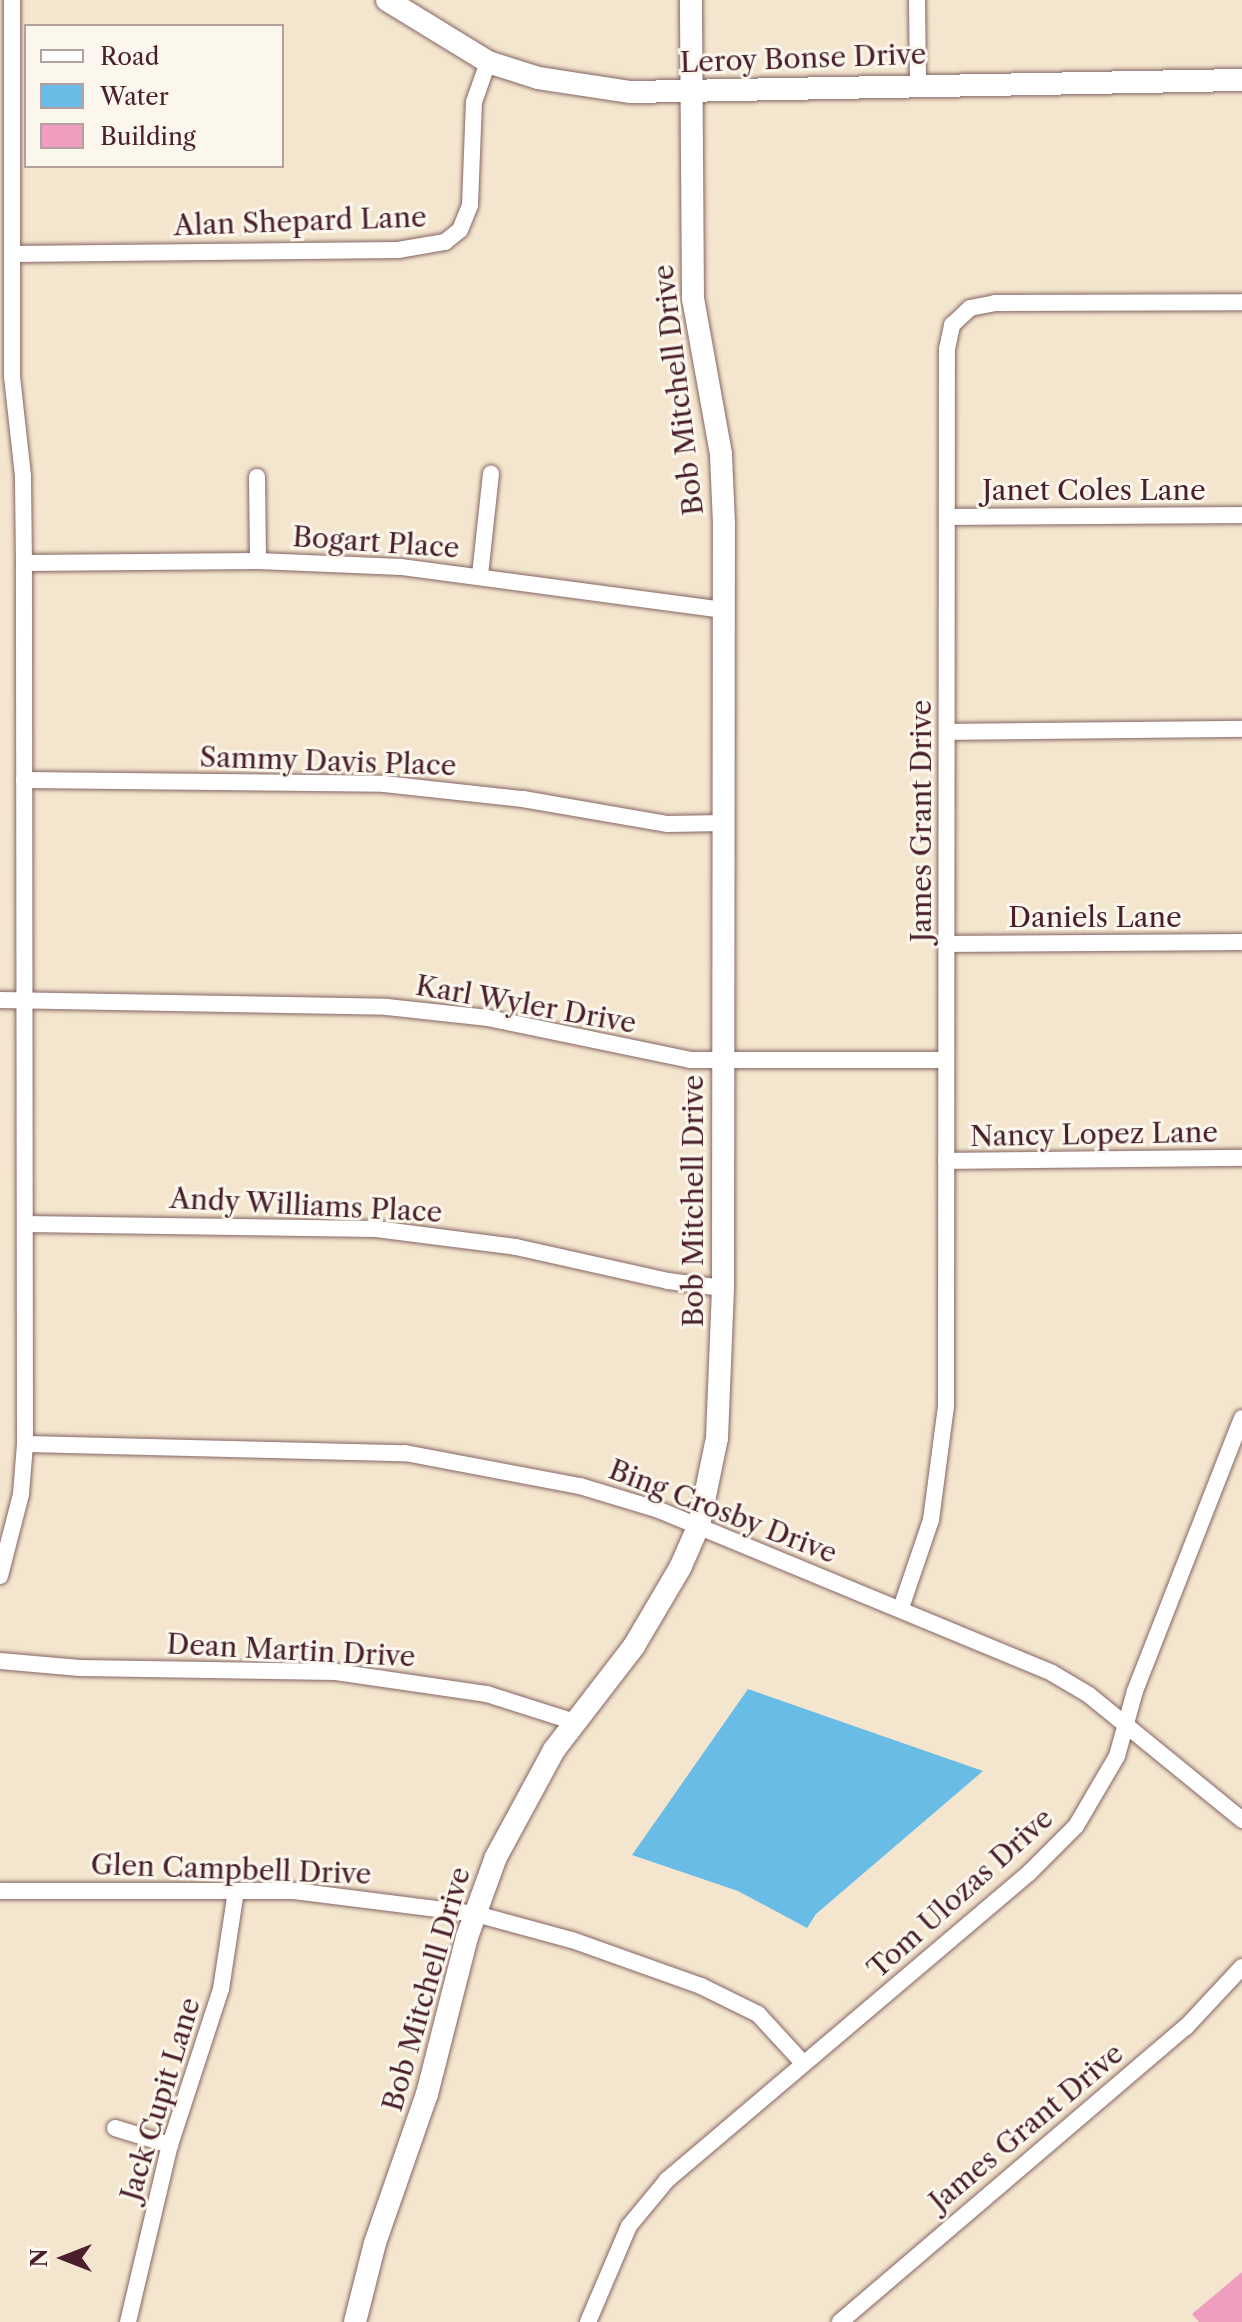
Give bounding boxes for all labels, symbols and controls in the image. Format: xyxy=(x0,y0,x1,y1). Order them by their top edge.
legend xyxy=(24,24,284,168)
street label: Leroy Bonse Drive xyxy=(679,37,927,79)
text: Road xyxy=(100,42,159,71)
text: Water xyxy=(100,82,169,111)
text: Building xyxy=(100,122,196,151)
street label: Alan Shepard Lane xyxy=(173,200,427,242)
street label: Bob Mitchell Drive xyxy=(646,263,710,517)
street label: Janet Coles Lane xyxy=(982,473,1206,507)
street label: Bogart Place xyxy=(291,519,461,565)
street label: James Grant Drive xyxy=(904,700,938,942)
street label: Sammy Davis Place xyxy=(199,740,457,782)
street label: Daniels Lane xyxy=(1008,900,1182,934)
street label: Karl Wyler Drive xyxy=(412,968,640,1040)
street label: Bob Mitchell Drive xyxy=(676,1075,710,1327)
street label: Nancy Lopez Lane xyxy=(969,1115,1219,1153)
street label: Andy Williams Place xyxy=(168,1181,444,1229)
street label: Bing Crosby Drive xyxy=(604,1452,842,1570)
street label: Dean Martin Drive xyxy=(166,1627,416,1673)
street label: Tom Ulozas Drive xyxy=(860,1801,1060,1985)
street label: Glen Campbell Drive xyxy=(90,1847,372,1891)
street label: Bob Mitchell Drive xyxy=(375,1863,477,2115)
street label: Jack Cupit Lane xyxy=(113,1993,207,2205)
street label: James Grant Drive xyxy=(922,2036,1130,2218)
north arrow xyxy=(24,2218,104,2298)
text: N xyxy=(26,2248,53,2268)

